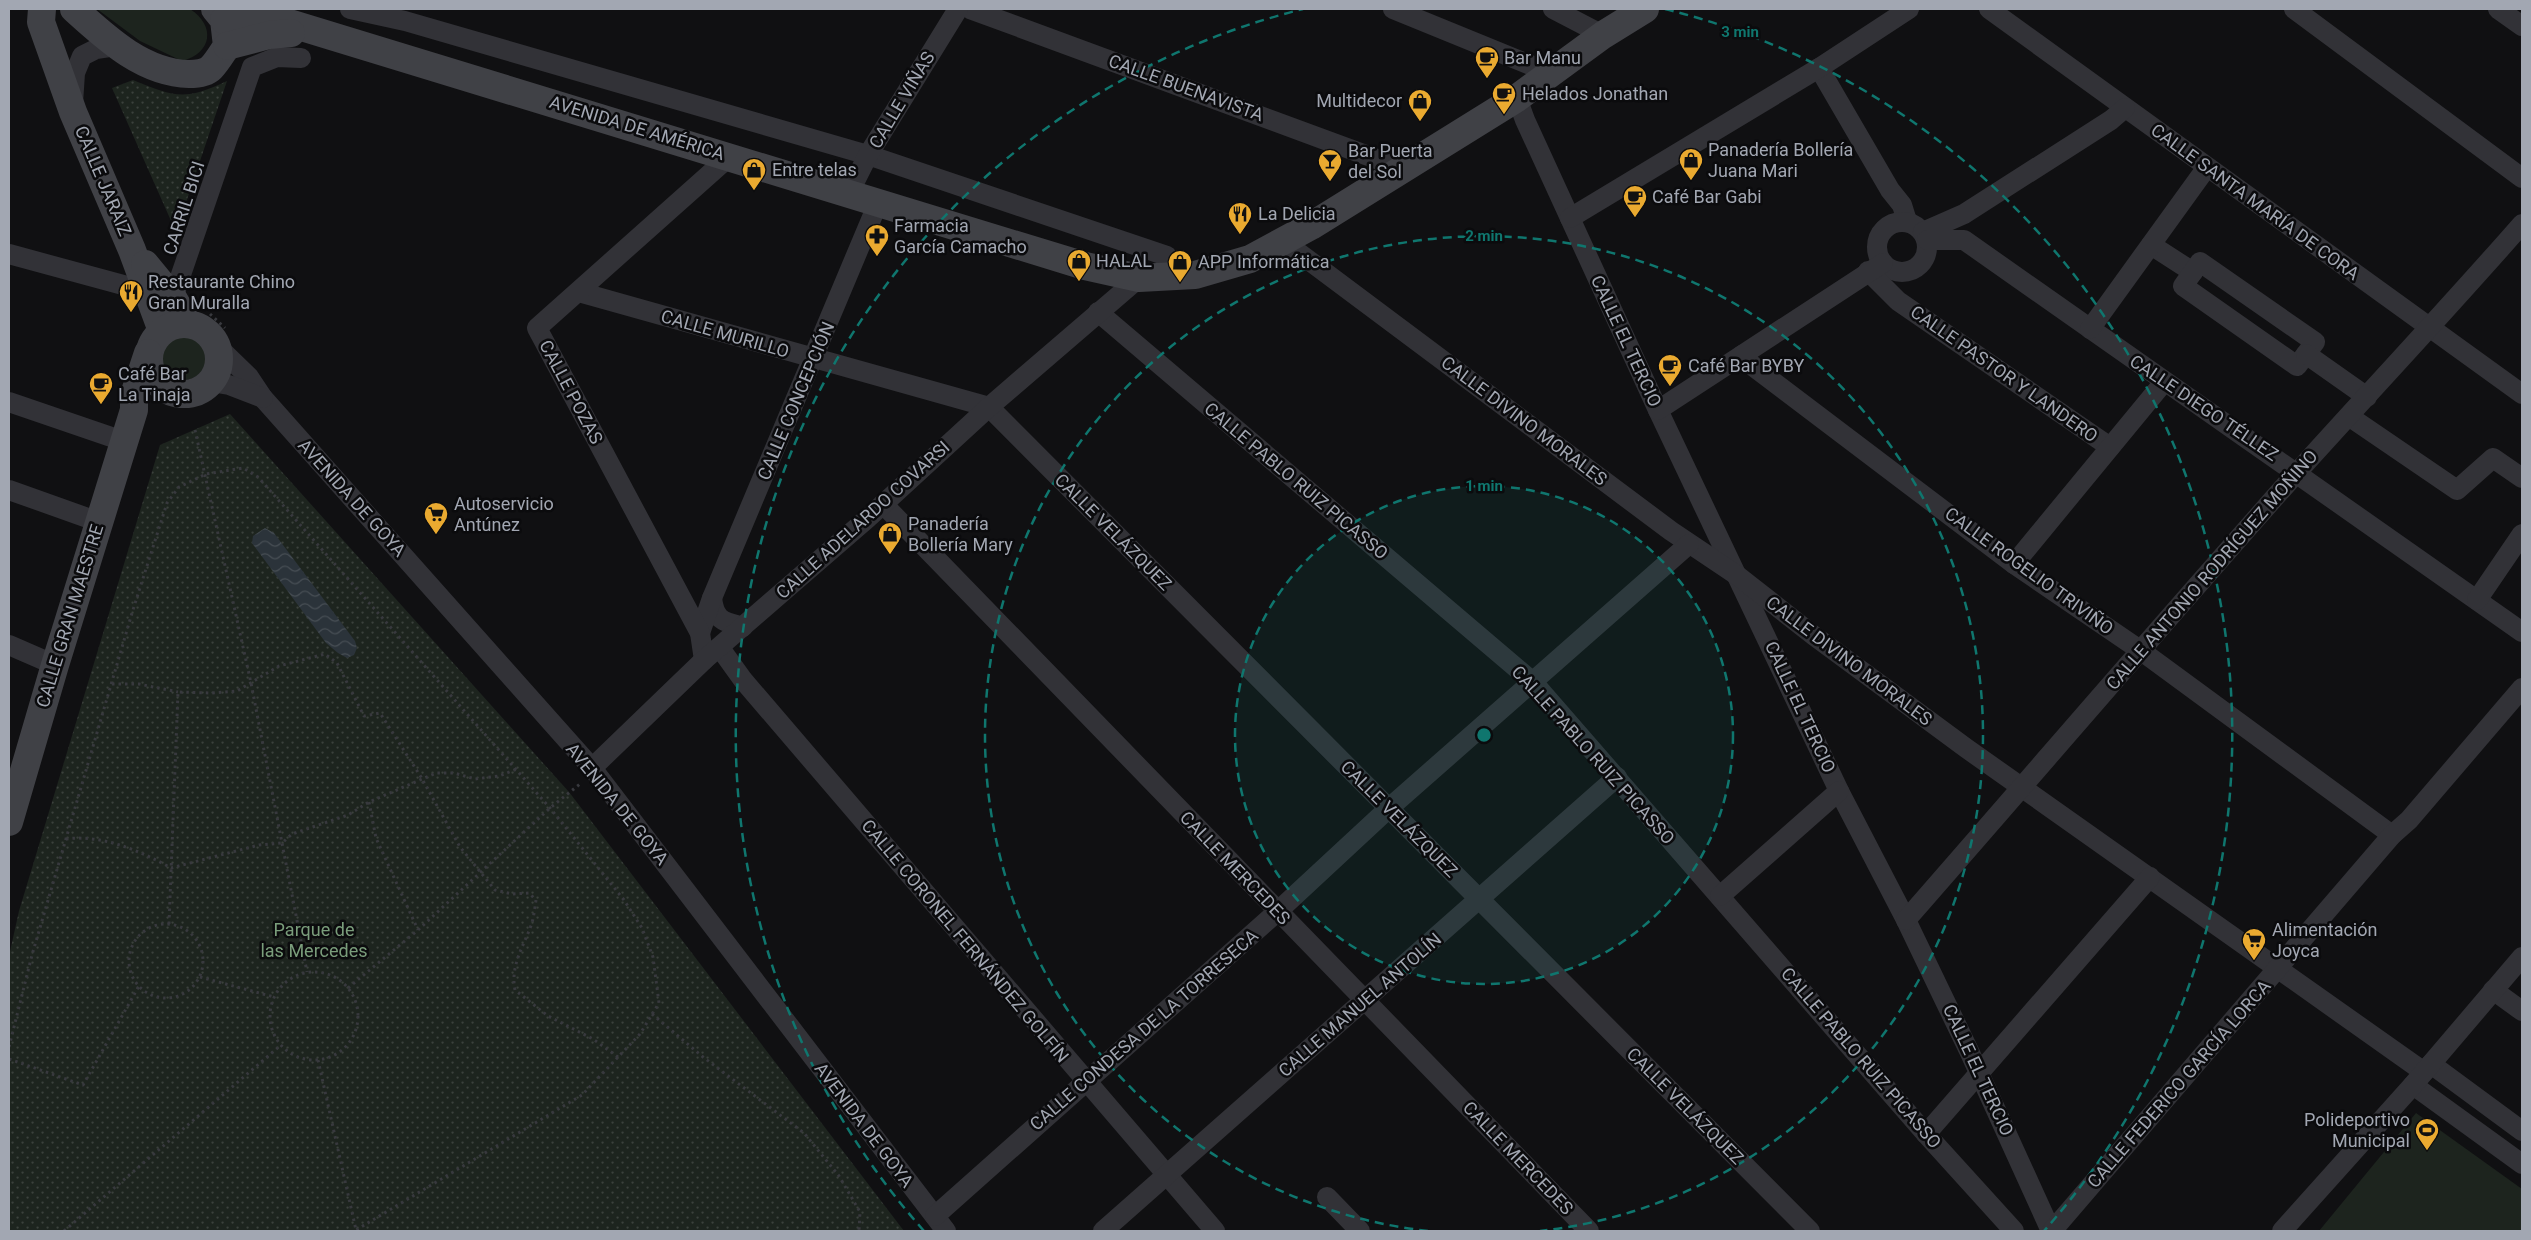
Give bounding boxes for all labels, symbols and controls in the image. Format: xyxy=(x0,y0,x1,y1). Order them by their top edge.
text: 3 min xyxy=(1721,23,1759,41)
cafe icon: Bar Manu xyxy=(1474,45,1500,79)
street label: CALLE VIÑAS xyxy=(864,47,939,152)
place label: Bar Manu xyxy=(1504,47,1581,68)
street label: CALLE BUENAVISTA xyxy=(1106,50,1267,125)
cafe icon: Helados Jonathan xyxy=(1491,81,1517,115)
place label: Helados Jonathan xyxy=(1522,83,1668,104)
shop icon: Multidecor xyxy=(1407,88,1433,122)
place label: Multidecor xyxy=(1316,90,1402,111)
street label: AVENIDA DE AMÉRICA xyxy=(547,91,727,164)
street label: CALLE SANTA MARÍA DE CORA xyxy=(2147,119,2364,284)
street label: CALLE JARAIZ xyxy=(71,123,136,239)
place label: Panadería Bollería Juana Mari xyxy=(1708,139,1853,181)
place label: Bar Puerta del Sol xyxy=(1348,140,1433,182)
shop icon: Panadería Bollería Juana Mari xyxy=(1678,147,1704,181)
bar icon: Bar Puerta del Sol xyxy=(1317,148,1343,182)
shop icon: Entre telas xyxy=(741,157,767,191)
street label: CARRIL BICI xyxy=(158,158,209,257)
place label: Entre telas xyxy=(772,159,857,180)
cafe icon: Café Bar Gabi xyxy=(1622,184,1648,218)
place label: Café Bar Gabi xyxy=(1652,186,1762,207)
restaurant icon: La Delicia xyxy=(1227,201,1253,235)
place label: La Delicia xyxy=(1258,203,1336,224)
place label: Farmacia García Camacho xyxy=(894,215,1027,257)
pharmacy icon: Farmacia García Camacho xyxy=(864,223,890,257)
text: 2 min xyxy=(1465,227,1503,245)
shop icon: HALAL xyxy=(1066,248,1092,282)
shop icon: APP Informática xyxy=(1167,249,1193,283)
place label: HALAL xyxy=(1096,250,1152,271)
place label: APP Informática xyxy=(1198,251,1329,272)
place label: Restaurante Chino Gran Muralla xyxy=(148,271,295,313)
street label: CALLE EL TERCIO xyxy=(1587,272,1666,410)
restaurant icon: Restaurante Chino Gran Muralla xyxy=(118,279,144,313)
street label: CALLE PASTOR Y LANDERO xyxy=(1907,301,2102,446)
street label: CALLE MURILLO xyxy=(659,305,792,362)
street label: CALLE CONCEPCIÓN xyxy=(753,319,838,483)
street label: CALLE POZAS xyxy=(535,336,608,447)
street label: CALLE DIEGO TÉLLEZ xyxy=(2126,350,2283,465)
street label: CALLE DIVINO MORALES xyxy=(1437,351,1611,490)
cafe icon: Café Bar BYBY xyxy=(1657,353,1683,387)
place label: Café Bar BYBY xyxy=(1688,355,1804,376)
place label: Café Bar La Tinaja xyxy=(118,363,191,405)
cafe icon: Café Bar La Tinaja xyxy=(88,371,114,405)
street label: CALLE PABLO RUIZ PICASSO xyxy=(1200,398,1392,564)
street label: AVENIDA DE GOYA xyxy=(294,435,411,561)
street label: CALLE ADELARDO COVARSI xyxy=(772,436,954,603)
street label: CALLE ANTONIO RODRÍGUEZ MOÑINO xyxy=(2102,445,2322,694)
street label: CALLE VELÁZQUEZ xyxy=(1051,469,1176,595)
text: 1 min xyxy=(1465,477,1503,495)
place label: Autoservicio Antúnez xyxy=(454,493,554,535)
supermarket icon: Autoservicio Antúnez xyxy=(423,501,449,535)
street label: CALLE ROGELIO TRIVIÑO xyxy=(1941,502,2118,639)
place label: Panadería Bollería Mary xyxy=(908,513,1013,555)
shop icon: Panadería Bollería Mary xyxy=(877,521,903,555)
street label: CALLE GRAN MAESTRE xyxy=(32,522,107,710)
street label: CALLE DIVINO MORALES xyxy=(1762,591,1936,730)
street label: CALLE EL TERCIO xyxy=(1761,638,1840,776)
street label: CALLE PABLO RUIZ PICASSO xyxy=(1508,661,1679,848)
centre of rings xyxy=(1475,726,1493,744)
street label: AVENIDA DE GOYA xyxy=(562,739,673,869)
street label: CALLE VELÁZQUEZ xyxy=(1337,756,1462,882)
street label: CALLE MERCEDES xyxy=(1176,807,1295,929)
street label: CALLE CORONEL FERNÁNDEZ GOLFÍN xyxy=(858,815,1073,1066)
park label: Parque de las Mercedes xyxy=(260,919,368,961)
place label: Alimentación Joyca xyxy=(2272,919,2377,961)
street label: CALLE CONDESA DE LA TORRESECA xyxy=(1025,925,1262,1134)
supermarket icon: Alimentación Joyca xyxy=(2241,927,2267,961)
street label: CALLE MANUEL ANTOLÍN xyxy=(1274,928,1445,1081)
street label: CALLE PABLO RUIZ PICASSO xyxy=(1777,963,1946,1152)
street label: CALLE FEDERICO GARCÍA LORCA xyxy=(2083,975,2275,1192)
street label: CALLE EL TERCIO xyxy=(1939,1001,2018,1139)
street label: CALLE VELÁZQUEZ xyxy=(1623,1043,1748,1169)
street label: AVENIDA DE GOYA xyxy=(811,1058,918,1191)
street label: CALLE MERCEDES xyxy=(1459,1097,1578,1219)
place label: Polideportivo Municipal xyxy=(2304,1109,2410,1151)
sports icon: Polideportivo Municipal xyxy=(2414,1117,2440,1151)

